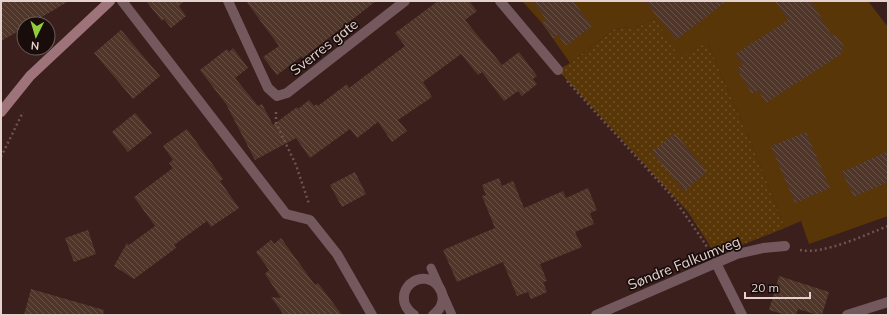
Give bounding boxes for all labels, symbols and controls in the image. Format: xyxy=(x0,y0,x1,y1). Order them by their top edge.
street label: Sverres gate xyxy=(286,15,362,79)
north arrow xyxy=(16,16,56,56)
text: N xyxy=(30,39,40,53)
street label: Søndre Falkumveg xyxy=(625,232,743,294)
scale bar xyxy=(745,274,810,300)
text: 20 m xyxy=(751,280,779,295)

